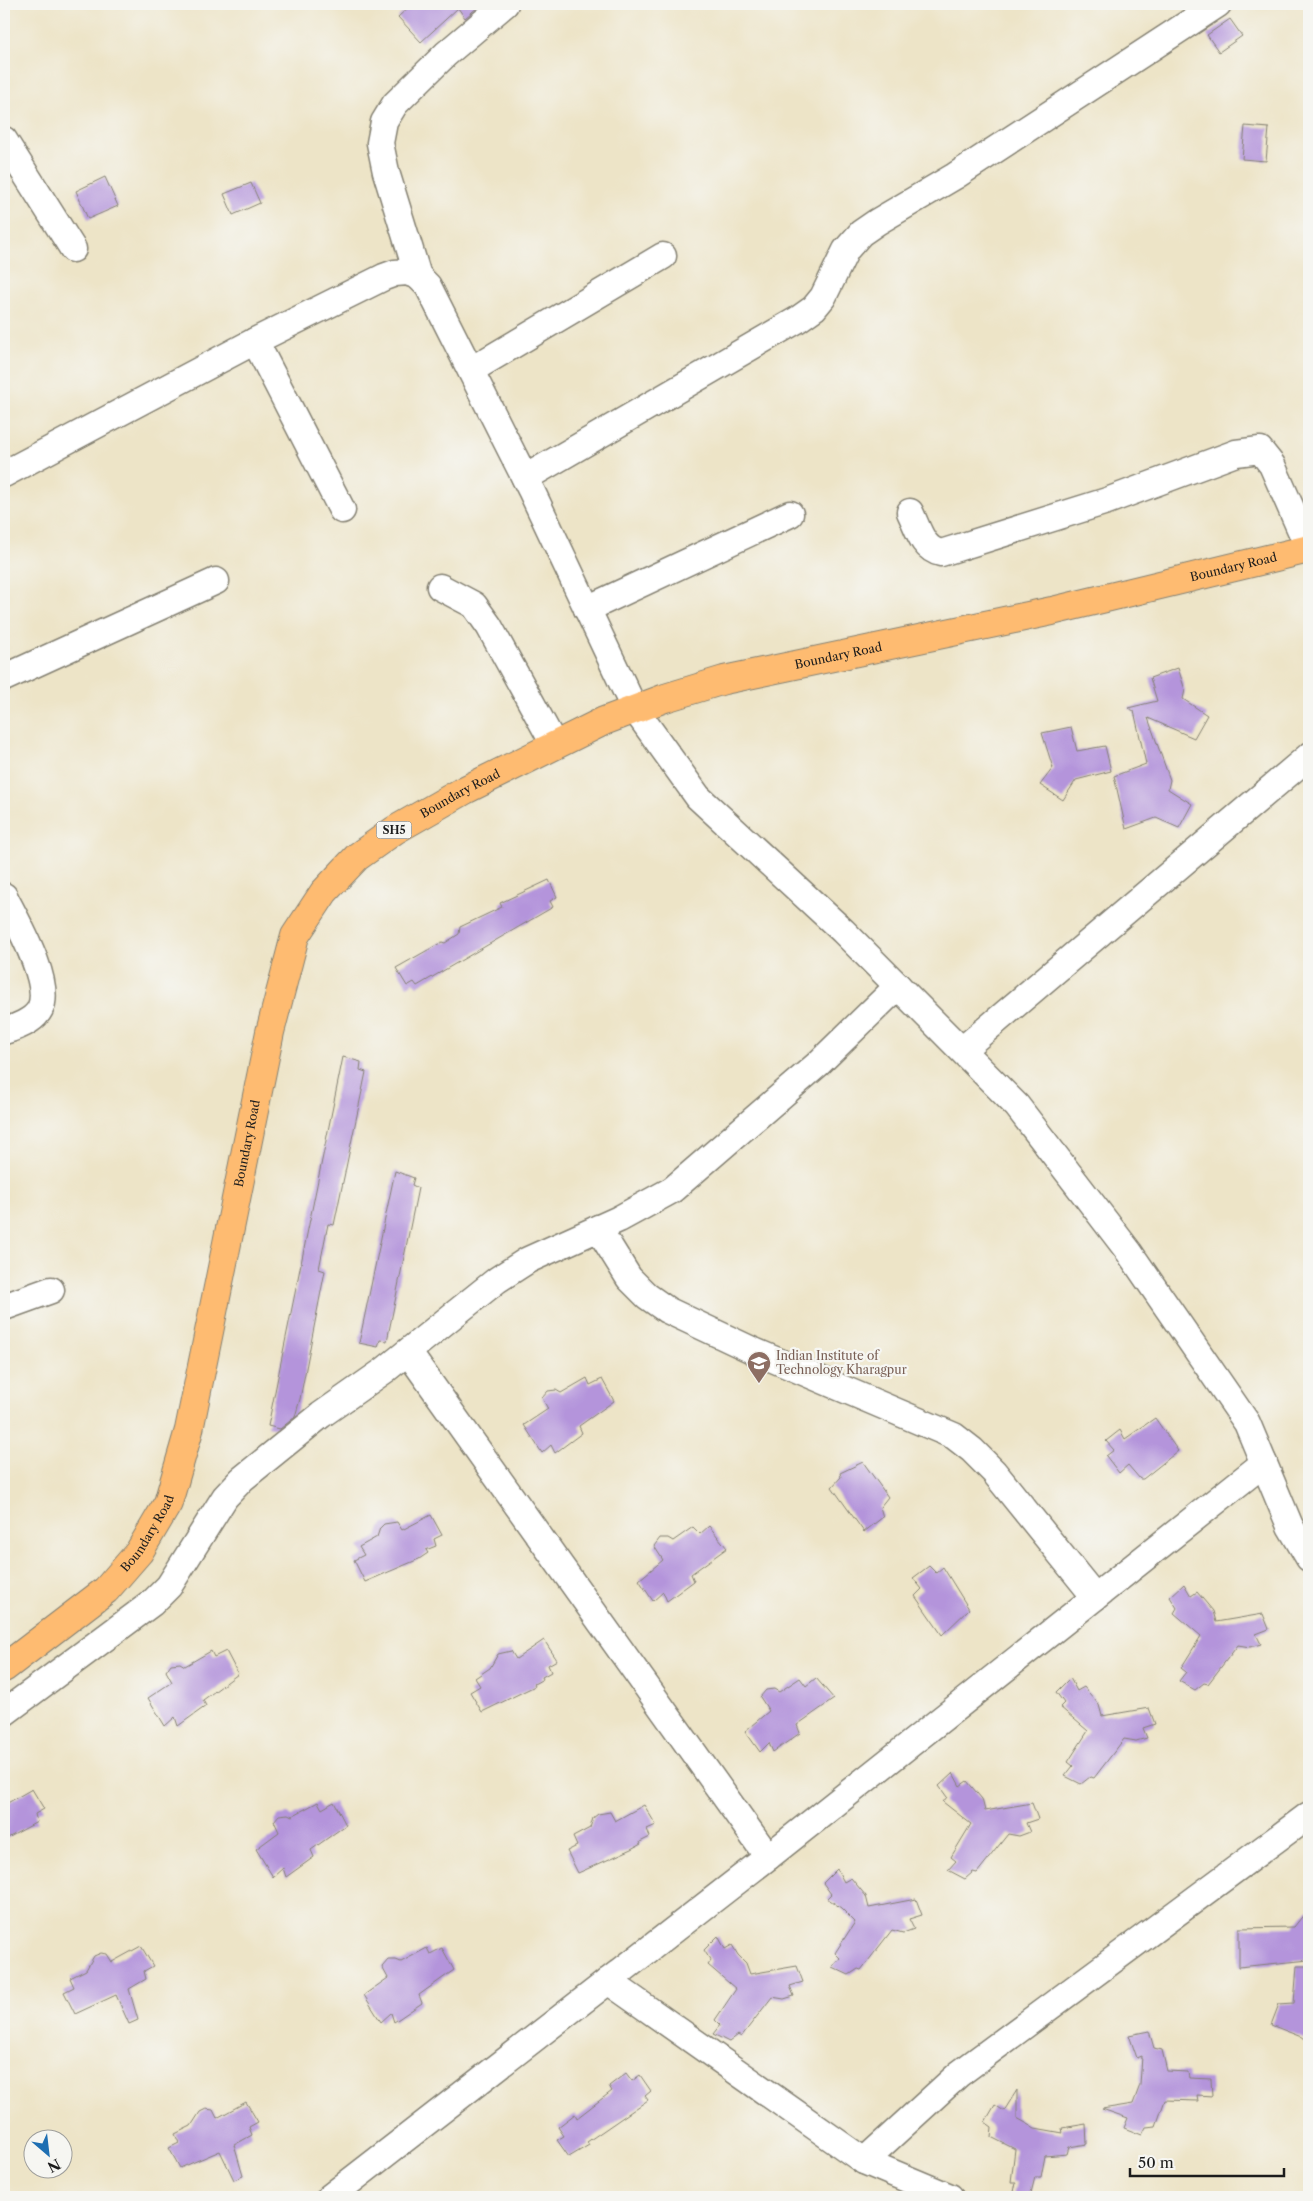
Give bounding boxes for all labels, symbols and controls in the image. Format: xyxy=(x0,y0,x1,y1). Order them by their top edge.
street label: Boundary Road xyxy=(1189,549,1279,584)
street label: Boundary Road xyxy=(793,639,884,672)
street label: Boundary Road xyxy=(417,766,503,821)
road number: SH5 xyxy=(376,822,412,838)
street label: Boundary Road xyxy=(231,1098,263,1188)
place label: Indian Institute of Technology Kharagpur xyxy=(776,1348,907,1377)
school or university icon: Indian Institute of Technology Kharagpur xyxy=(746,1350,772,1384)
street label: Boundary Road xyxy=(117,1493,177,1575)
north arrow xyxy=(22,2128,72,2178)
scale bar xyxy=(1130,2146,1284,2178)
text: 50 m xyxy=(1138,2153,1174,2172)
text: N xyxy=(45,2155,64,2176)

